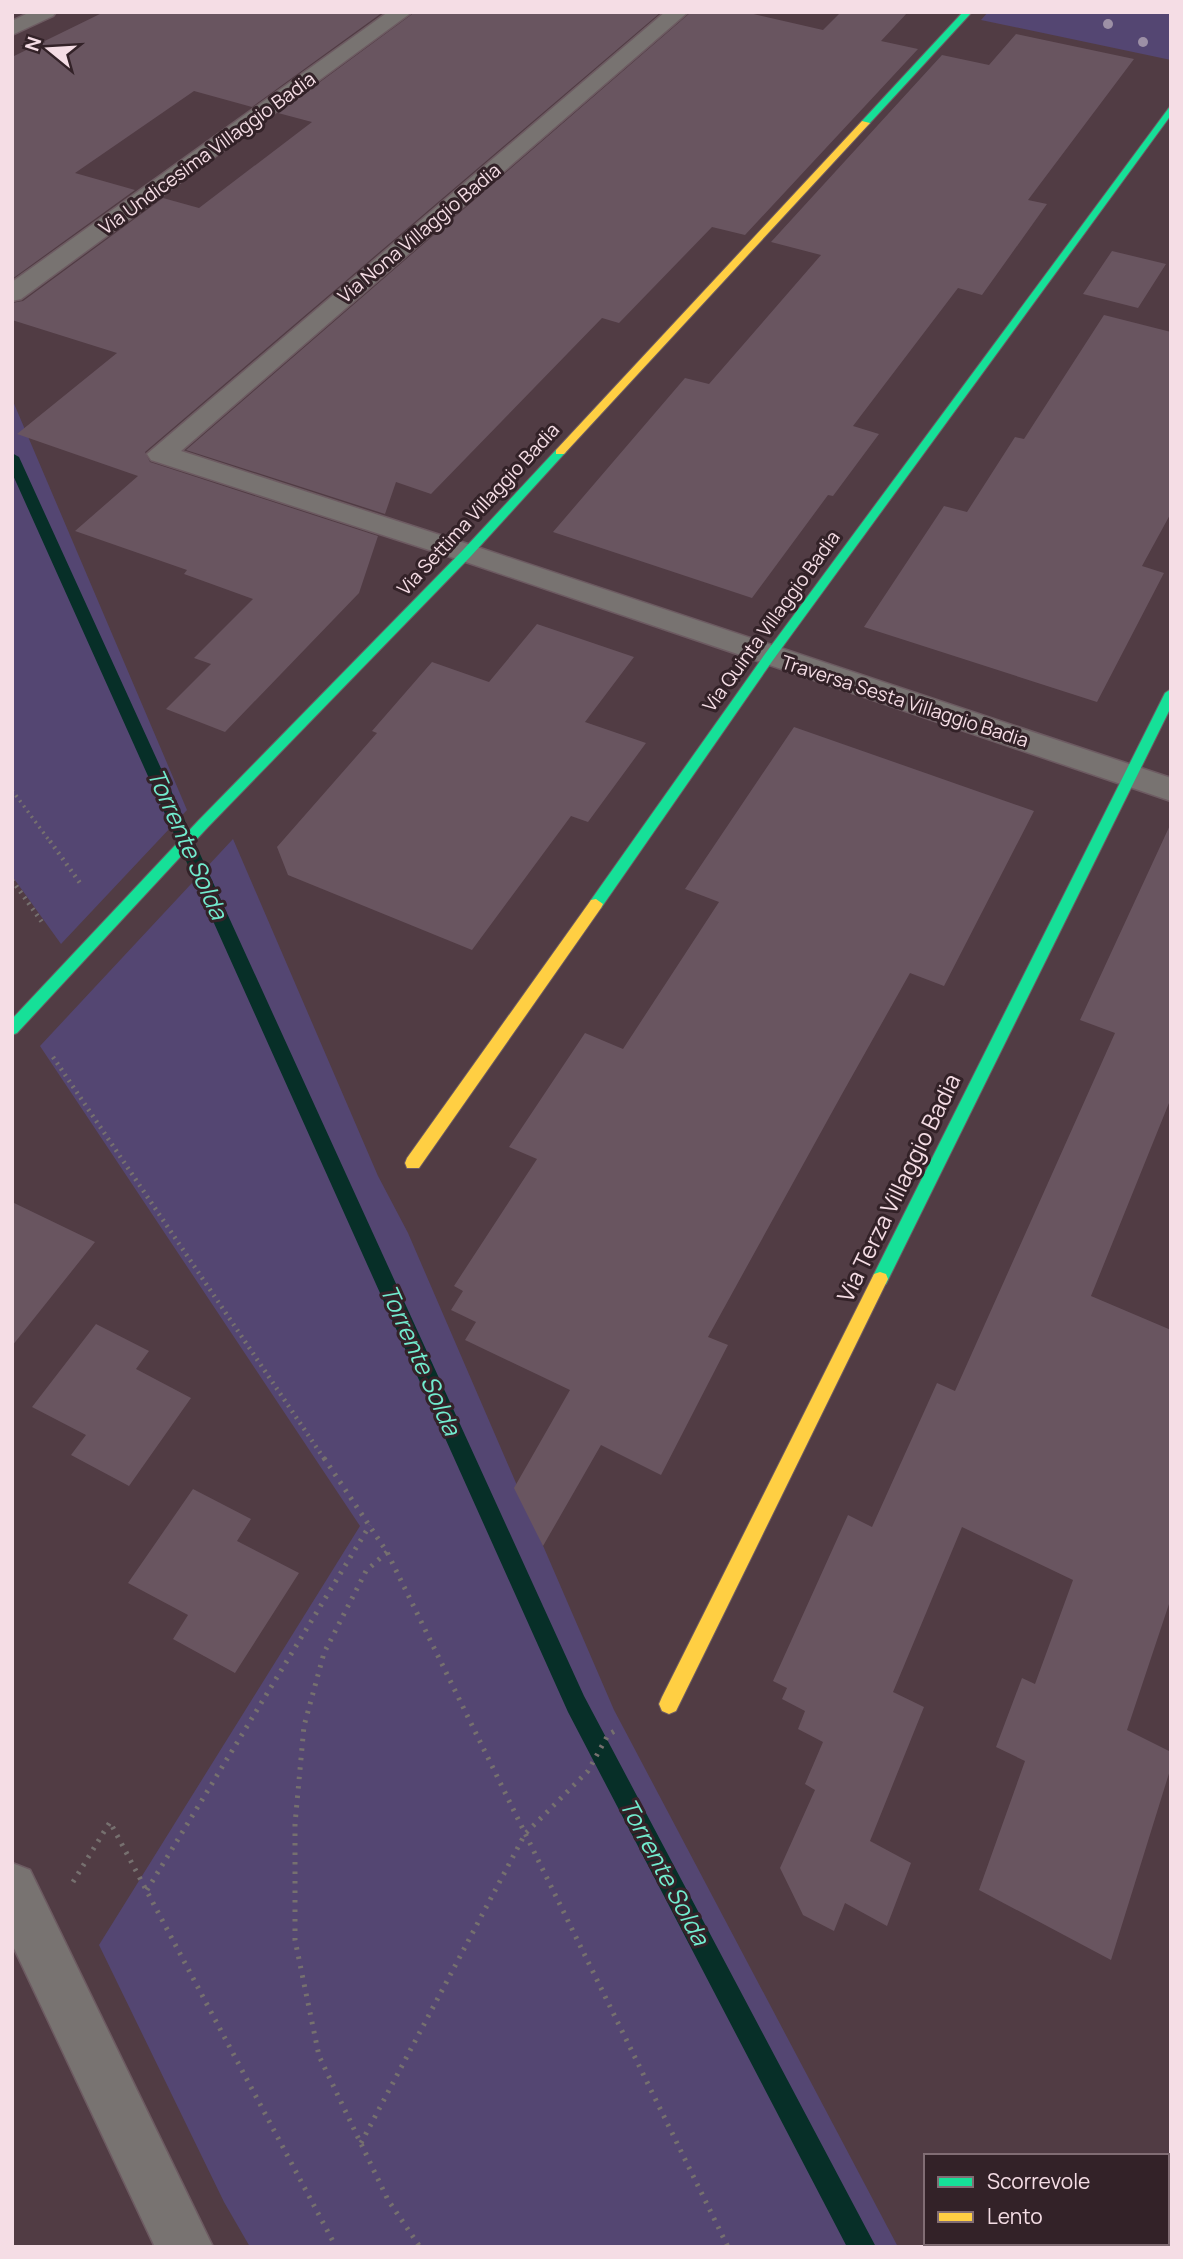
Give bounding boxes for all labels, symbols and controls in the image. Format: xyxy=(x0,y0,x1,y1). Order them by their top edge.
north arrow xyxy=(14,14,84,84)
text: N xyxy=(18,33,47,54)
street label: Via Undicesima Villaggio Badia xyxy=(93,66,321,240)
street label: Via Nona Villaggio Badia xyxy=(332,157,506,309)
street label: Via Settima Villaggio Badia xyxy=(391,417,565,601)
street label: Via Quinta Villaggio Badia xyxy=(696,525,846,717)
street label: Traversa Sesta Villaggio Badia xyxy=(778,649,1032,753)
water label: Torrente Solda xyxy=(140,763,237,925)
street label: Via Terza Villaggio Badia xyxy=(829,1068,967,1307)
water label: Torrente Solda xyxy=(373,1279,470,1441)
water label: Torrente Solda xyxy=(613,1792,719,1952)
legend xyxy=(924,2154,1169,2245)
text: Scorrevole xyxy=(987,2167,1090,2195)
text: Lento xyxy=(987,2202,1043,2230)

